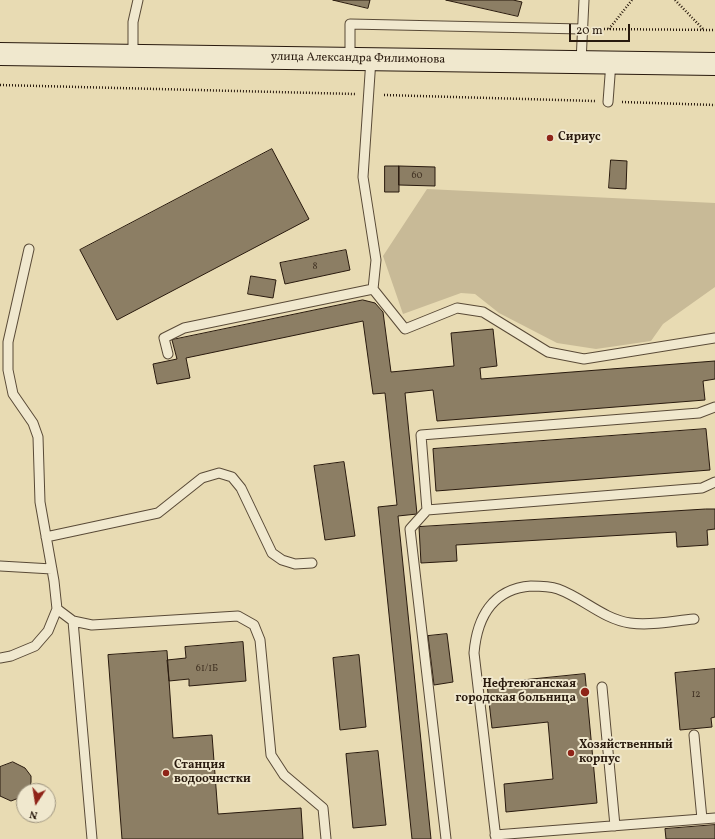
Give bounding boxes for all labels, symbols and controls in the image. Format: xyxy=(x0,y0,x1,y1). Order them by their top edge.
scale bar xyxy=(571,16,632,42)
text: 20 m xyxy=(576,23,603,39)
street label: улица Александра Филимонова xyxy=(271,50,445,68)
place label: Сириус xyxy=(558,131,601,145)
marker: Сириус xyxy=(545,133,555,143)
house number: 60 xyxy=(411,170,423,182)
house number: 8 xyxy=(312,261,318,273)
house number: 61/1Б xyxy=(196,663,218,675)
place label: Нефтеюганская городская больница xyxy=(456,678,576,706)
marker: Нефтеюганская городская больница xyxy=(579,686,591,698)
house number: 12 xyxy=(691,689,701,701)
place label: Хозяйственный корпус xyxy=(579,739,673,767)
marker: Хозяйственный корпус xyxy=(566,748,576,758)
place label: Станция водоочистки xyxy=(174,759,251,787)
marker: Станция водоочистки xyxy=(161,768,171,778)
north arrow xyxy=(16,783,56,823)
text: N xyxy=(28,806,39,822)

